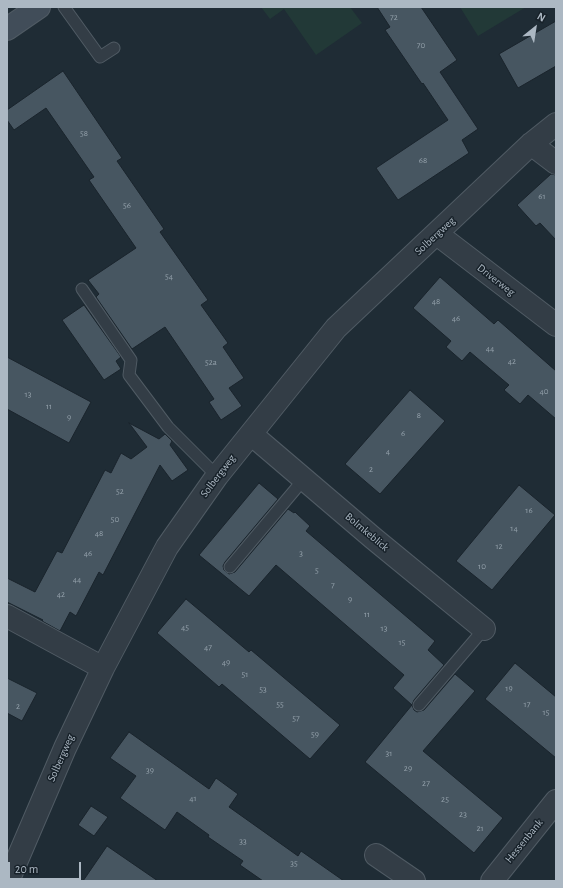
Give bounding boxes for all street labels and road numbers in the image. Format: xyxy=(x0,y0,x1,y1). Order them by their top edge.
street label: Solbergweg xyxy=(412,214,458,258)
street label: Driverweg xyxy=(475,261,517,299)
street label: Solbergweg xyxy=(198,452,238,500)
street label: Bolmkeblick xyxy=(342,510,392,554)
street label: Solbergweg xyxy=(45,732,77,784)
street label: Hessenbank xyxy=(502,816,546,866)

